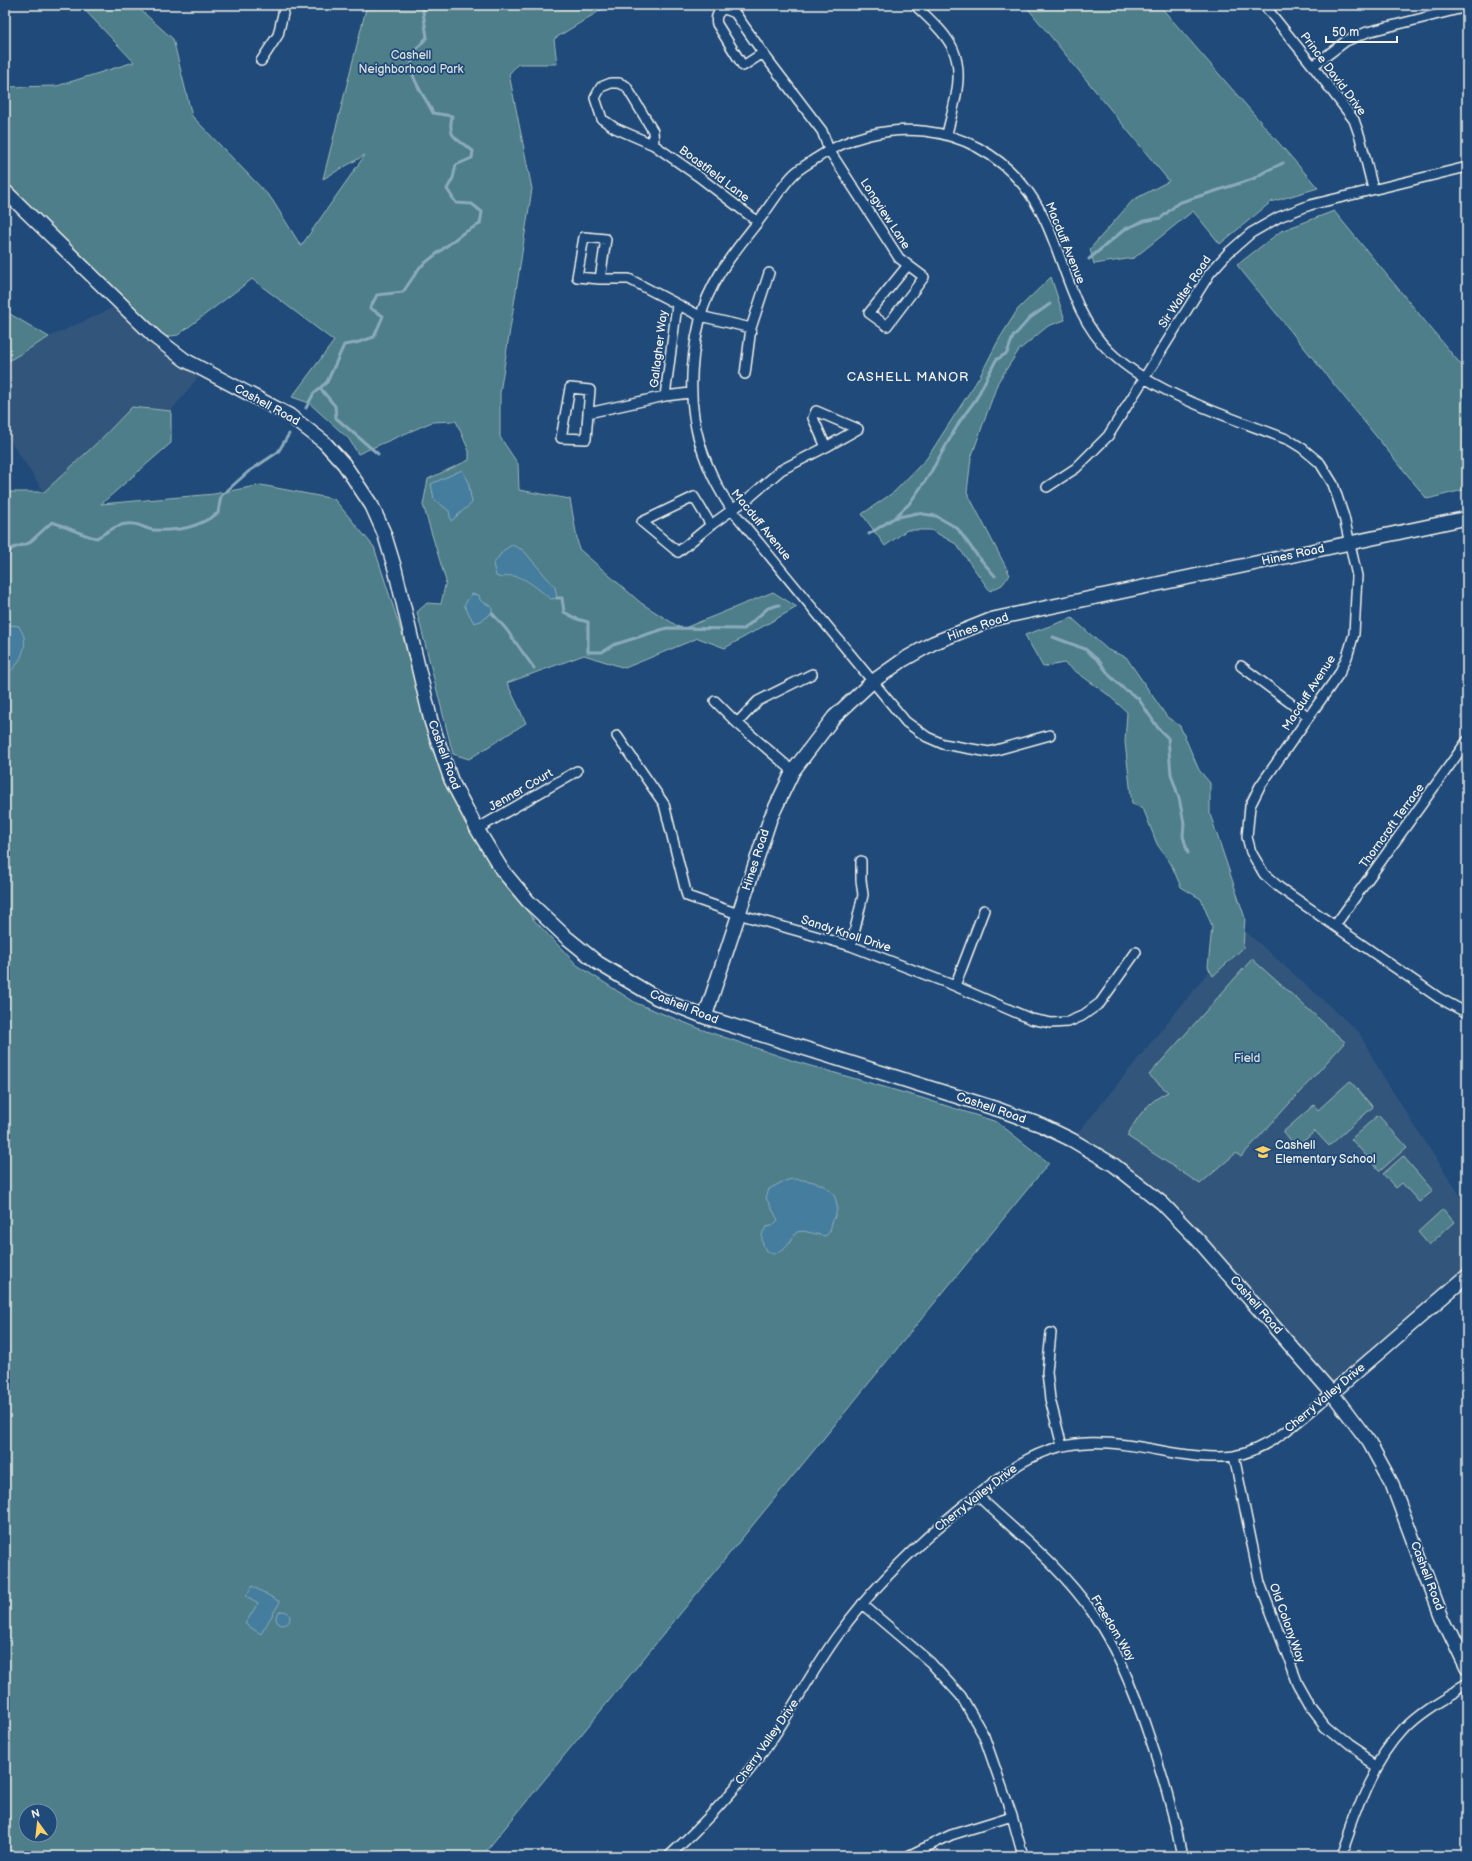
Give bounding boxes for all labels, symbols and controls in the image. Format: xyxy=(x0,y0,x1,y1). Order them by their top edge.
scale bar xyxy=(1326,18,1397,44)
text: 50 m xyxy=(1332,25,1359,40)
street label: Prince David Drive xyxy=(1297,29,1369,119)
park label: Cashell Neighborhood Park xyxy=(359,48,464,77)
street label: Boastfield Lane xyxy=(676,143,752,205)
street label: Longview Lane xyxy=(857,176,913,252)
street label: Macduff Avenue xyxy=(1042,200,1088,286)
street label: Sir Walter Road xyxy=(1155,253,1215,331)
street label: Gallagher Way xyxy=(647,309,671,389)
district label: CASHELL MANOR xyxy=(847,369,969,385)
street label: Cashell Road xyxy=(232,381,303,429)
street label: Macduff Avenue xyxy=(728,486,794,564)
street label: Hines Road xyxy=(1260,541,1326,569)
street label: Hines Road xyxy=(945,610,1011,644)
street label: Macduff Avenue xyxy=(1279,652,1339,734)
street label: Cashell Road xyxy=(425,718,464,792)
street label: Jenner Court xyxy=(486,765,556,814)
street label: Thorncroft Terrace xyxy=(1356,781,1428,871)
street label: Hines Road xyxy=(739,827,773,893)
street label: Sandy Knoll Drive xyxy=(799,912,893,956)
street label: Cashell Road xyxy=(648,986,721,1028)
park label: Field xyxy=(1234,1051,1260,1066)
street label: Cashell Road xyxy=(954,1089,1028,1127)
place label: Cashell Elementary School xyxy=(1275,1138,1376,1167)
school or university icon: Cashell Elementary School xyxy=(1254,1143,1272,1161)
street label: Cashell Road xyxy=(1227,1273,1286,1337)
street label: Cherry Valley Drive xyxy=(1282,1360,1368,1436)
street label: Cherry Valley Drive xyxy=(932,1461,1020,1535)
street label: Cashell Road xyxy=(1407,1539,1447,1613)
street label: Old Colony Way xyxy=(1266,1581,1308,1665)
street label: Freedom Way xyxy=(1087,1592,1139,1664)
street label: Cherry Valley Drive xyxy=(732,1696,802,1788)
north arrow xyxy=(18,1803,58,1843)
text: N xyxy=(30,1806,41,1821)

